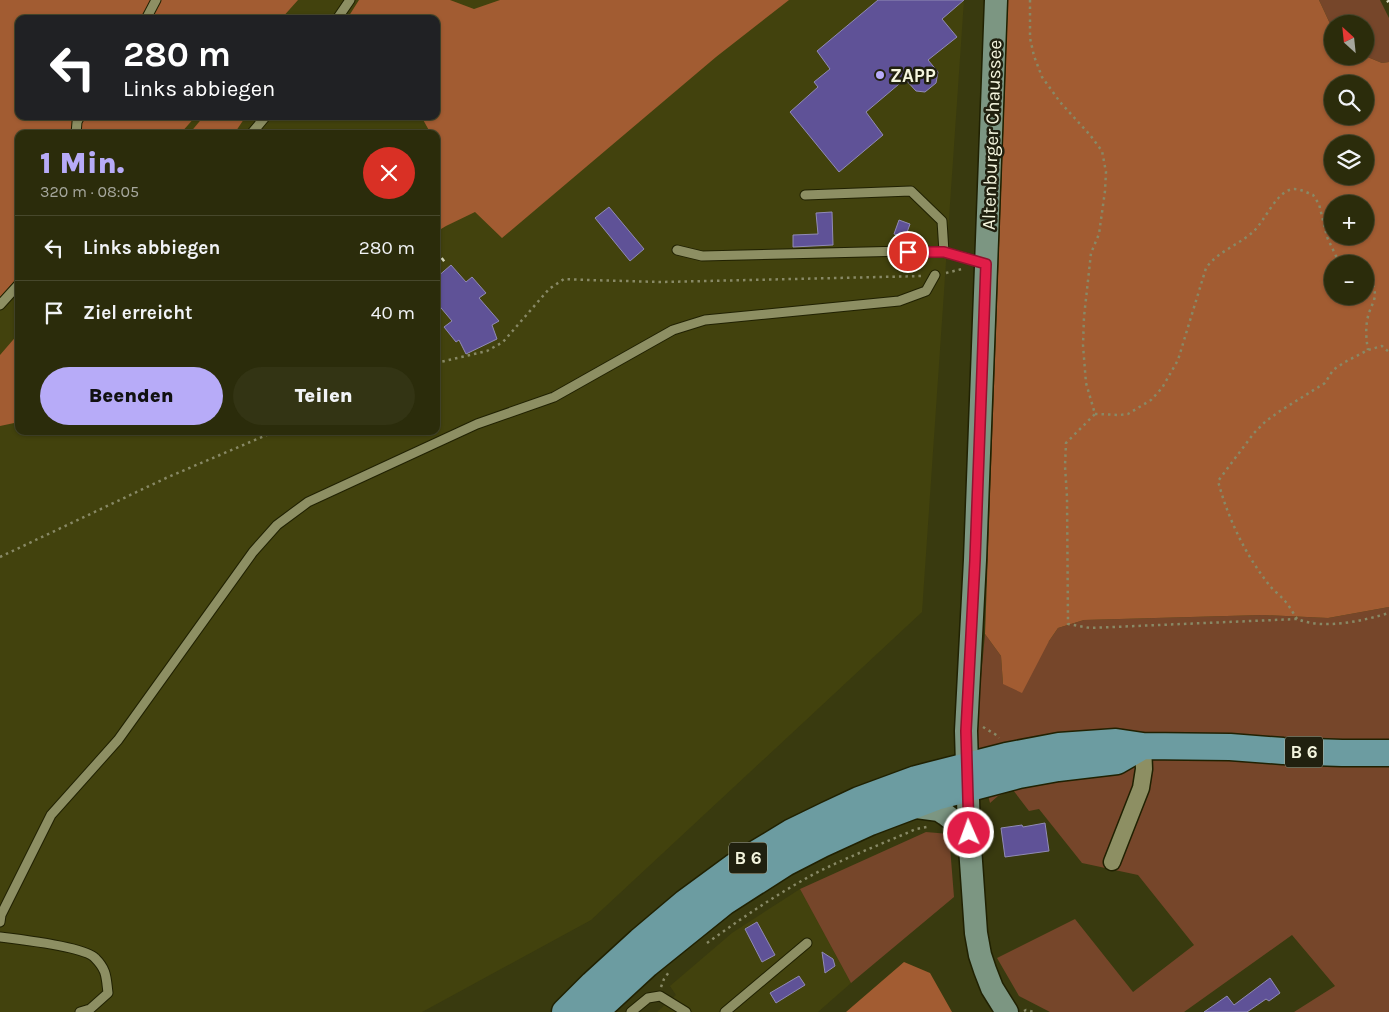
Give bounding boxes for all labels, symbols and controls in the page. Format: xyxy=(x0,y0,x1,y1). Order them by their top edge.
north arrow xyxy=(1324,15,1374,65)
map controls xyxy=(1324,15,1374,305)
text: 280 m xyxy=(123,34,231,75)
icon: left xyxy=(40,35,105,100)
street label: Altenburger Chaussee xyxy=(978,40,1006,231)
place label: ZAPP xyxy=(890,65,936,87)
marker: ZAPP xyxy=(874,69,886,81)
button: search xyxy=(1324,75,1374,125)
text: Links abbiegen xyxy=(123,76,275,102)
button: layers xyxy=(1324,135,1374,185)
text: 1 Min. xyxy=(40,145,124,181)
button: close xyxy=(363,147,415,199)
text: 320 m · 08:05 xyxy=(40,182,139,201)
button: + xyxy=(1324,195,1374,245)
pin xyxy=(887,231,929,273)
icon: left xyxy=(40,234,68,262)
text: Links abbiegen xyxy=(83,237,220,259)
text: 280 m xyxy=(359,237,415,259)
icon: arrive xyxy=(894,238,922,266)
button: − xyxy=(1324,255,1374,305)
icon: arrive xyxy=(40,299,68,327)
text: Ziel erreicht xyxy=(83,302,193,324)
text: 40 m xyxy=(371,302,415,324)
button: Beenden xyxy=(40,367,223,425)
button: Teilen xyxy=(233,367,415,425)
road number: B 6 xyxy=(1285,736,1323,768)
position arrow xyxy=(942,806,994,858)
road number: B 6 xyxy=(729,842,767,874)

